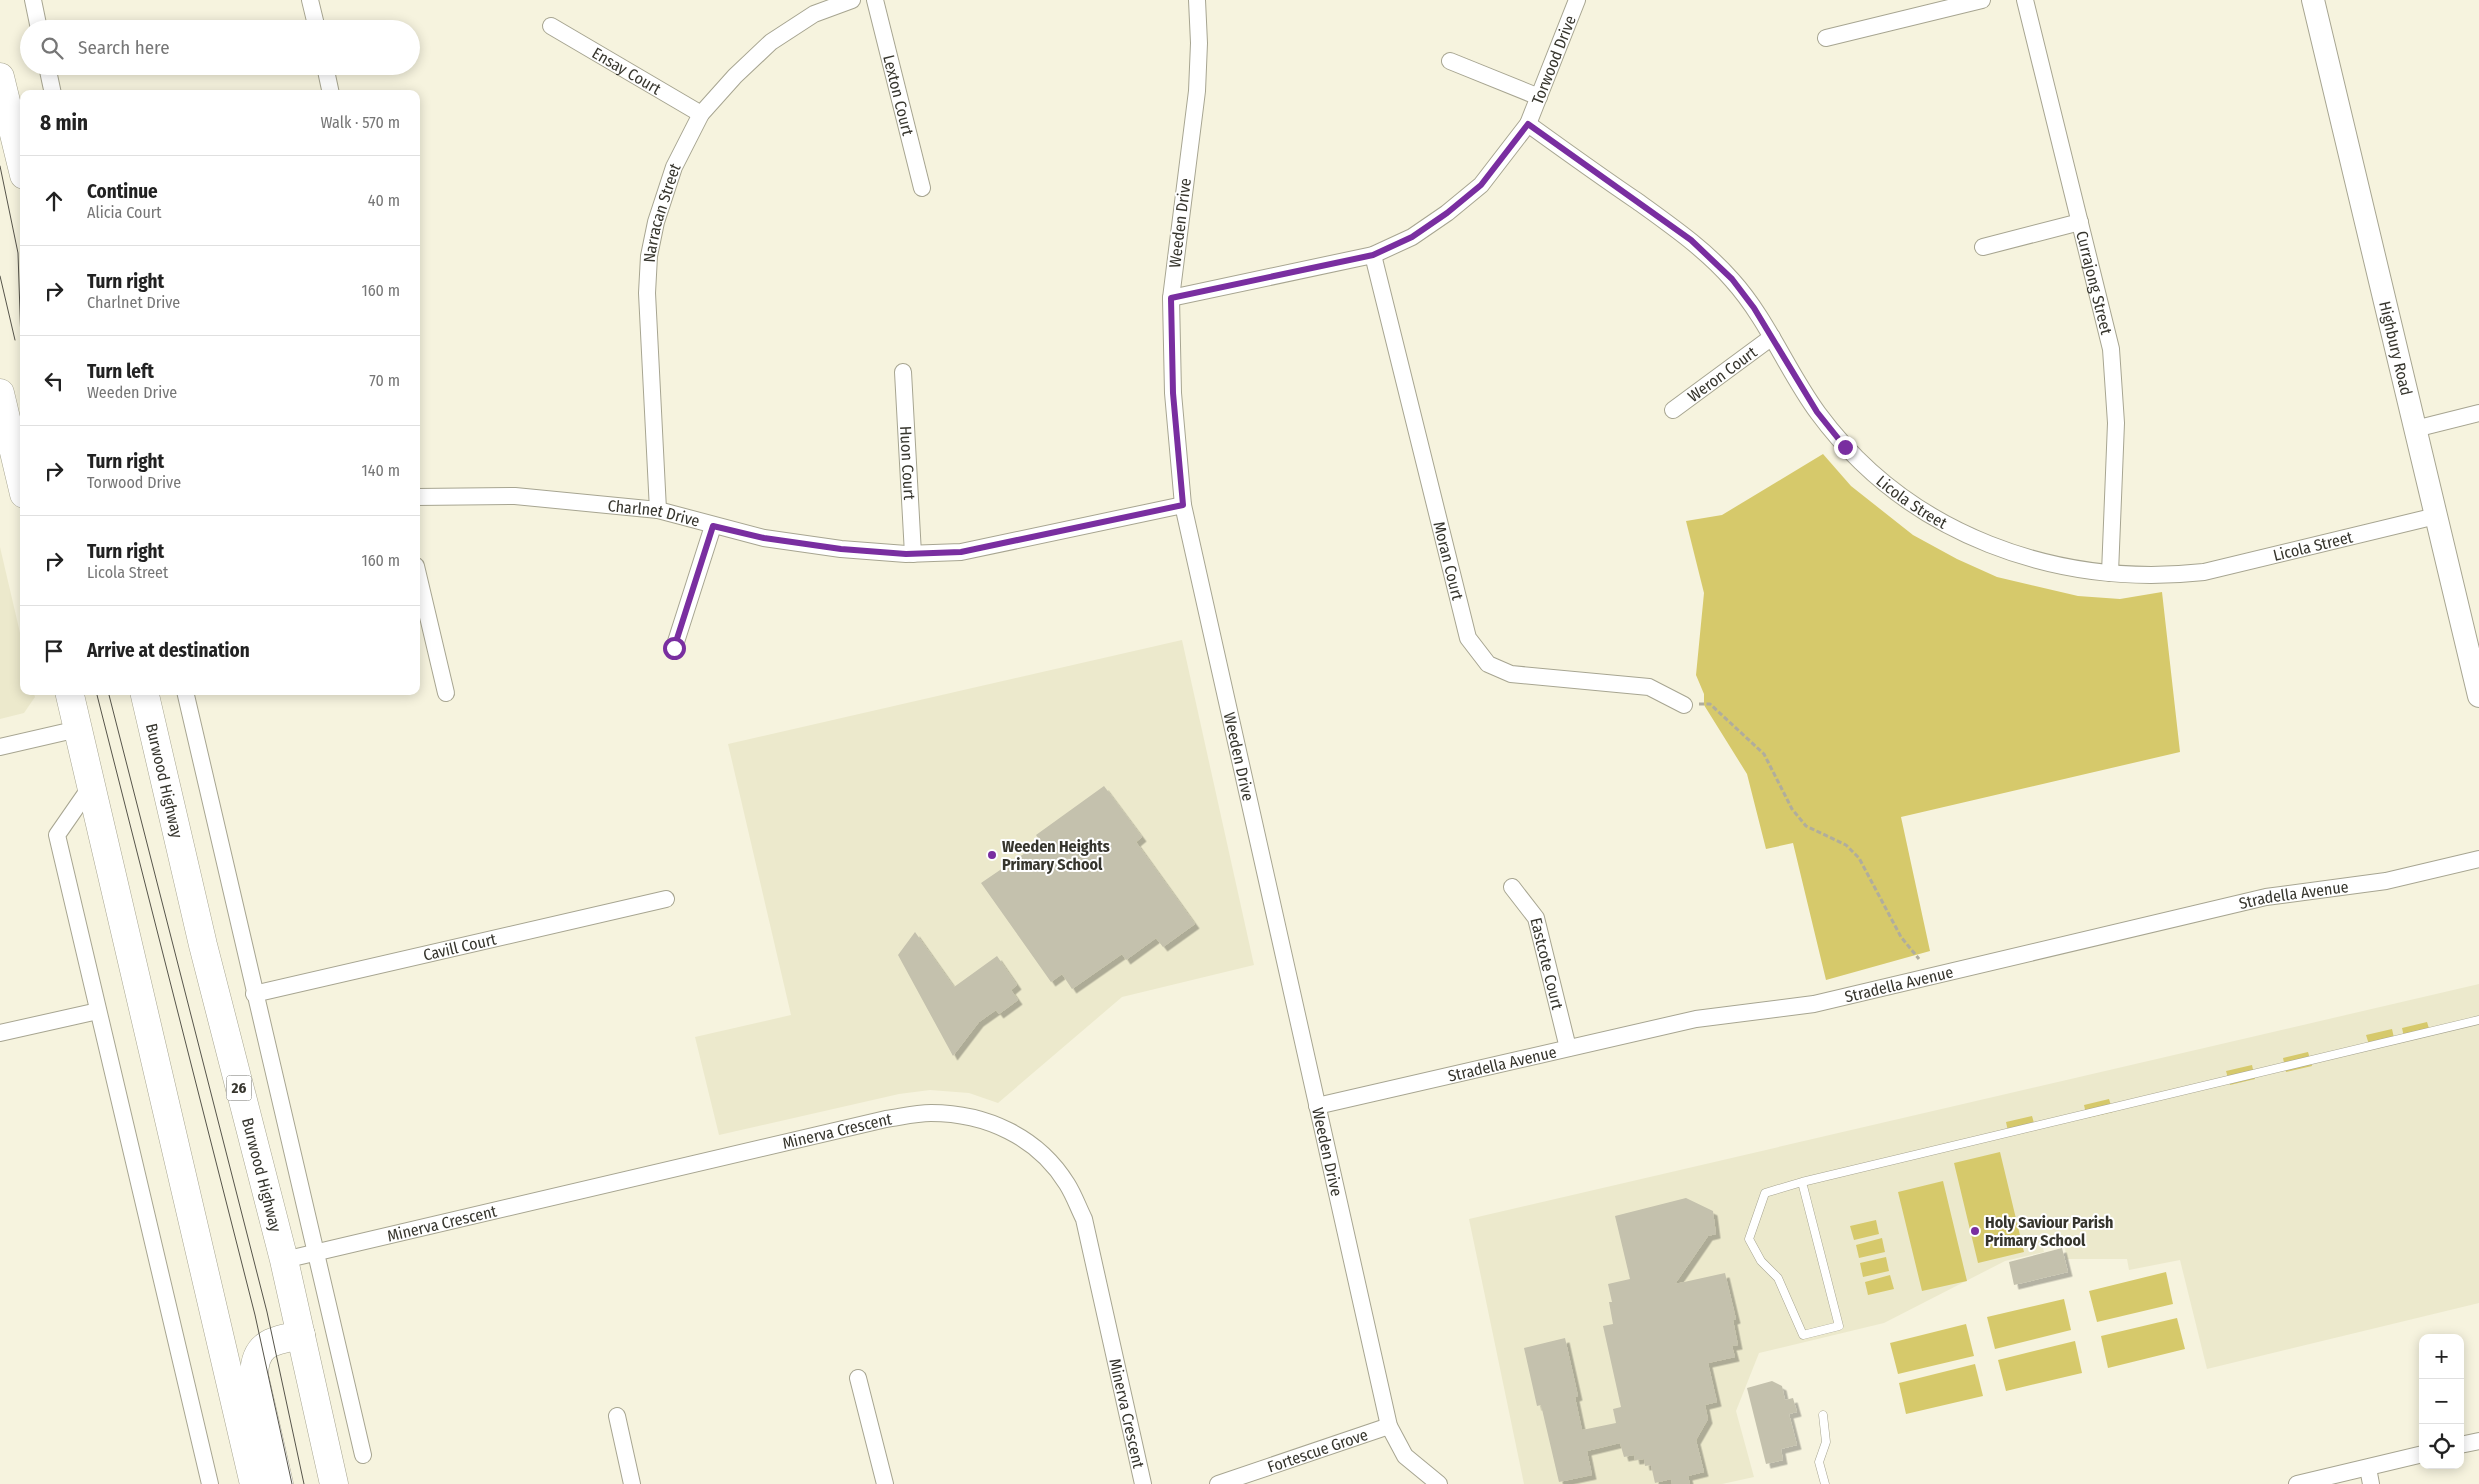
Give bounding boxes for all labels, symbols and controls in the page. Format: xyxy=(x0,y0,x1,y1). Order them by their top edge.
street label: Torwood Drive xyxy=(1527,12,1580,107)
search box xyxy=(20,20,420,75)
icon: search xyxy=(38,34,66,62)
text: Search here xyxy=(78,36,170,59)
street label: Ensay Court xyxy=(589,43,665,98)
street label: Lexton Court xyxy=(880,53,918,138)
text: 8 min xyxy=(40,110,88,136)
text: Walk · 570 m xyxy=(321,113,400,132)
street label: Narracan Street xyxy=(639,159,684,263)
street label: Weeden Drive xyxy=(1165,177,1195,269)
text: Continue xyxy=(87,180,158,203)
icon: ahead xyxy=(40,187,68,215)
text: 40 m xyxy=(368,191,400,210)
text: Alicia Court xyxy=(87,203,162,222)
street label: Currajong Street xyxy=(2073,229,2117,337)
text: Turn right xyxy=(87,270,164,293)
icon: right xyxy=(40,277,68,305)
text: 160 m xyxy=(361,281,400,300)
text: Charlnet Drive xyxy=(87,293,180,312)
street label: Highbury Road xyxy=(2376,299,2416,397)
street label: Weron Court xyxy=(1684,342,1761,405)
text: Turn left xyxy=(87,360,154,383)
icon: left xyxy=(40,367,68,395)
text: 70 m xyxy=(369,371,400,390)
text: Weeden Drive xyxy=(87,383,177,402)
street label: Huon Court xyxy=(896,425,920,501)
route end xyxy=(1834,436,1857,459)
text: Turn right xyxy=(87,450,164,473)
icon: right xyxy=(40,457,68,485)
text: 140 m xyxy=(362,461,400,480)
street label: Licola Street xyxy=(1873,471,1951,533)
text: Torwood Drive xyxy=(87,473,181,492)
street label: Charlnet Drive xyxy=(607,496,702,530)
street label: Moran Court xyxy=(1430,519,1468,603)
street label: Licola Street xyxy=(2271,527,2355,565)
text: Turn right xyxy=(87,540,164,563)
icon: right xyxy=(40,547,68,575)
text: 160 m xyxy=(361,551,400,570)
text: Licola Street xyxy=(87,563,168,582)
icon: arrive xyxy=(40,637,68,665)
route start xyxy=(663,637,686,660)
text: Arrive at destination xyxy=(87,639,250,662)
street label: Weeden Drive xyxy=(1220,710,1258,803)
street label: Burwood Highway xyxy=(142,721,188,841)
place label: Weeden Heights Primary School xyxy=(1002,837,1110,874)
marker: Weeden Heights Primary School xyxy=(986,849,998,861)
street label: Stradella Avenue xyxy=(2237,877,2350,913)
street label: Eastcote Court xyxy=(1527,916,1568,1012)
street label: Cavill Court xyxy=(421,929,499,964)
street label: Stradella Avenue xyxy=(1843,962,1955,1006)
street label: Stradella Avenue xyxy=(1446,1042,1558,1085)
road number: 26 xyxy=(226,1076,252,1100)
street label: Weeden Drive xyxy=(1309,1106,1347,1198)
street label: Minerva Crescent xyxy=(780,1109,894,1152)
street label: Burwood Highway xyxy=(238,1116,286,1235)
street label: Minerva Crescent xyxy=(385,1201,499,1245)
place label: Holy Saviour Parish Primary School xyxy=(1985,1213,2113,1250)
marker: Holy Saviour Parish Primary School xyxy=(1969,1225,1981,1237)
map controls xyxy=(2419,1334,2464,1469)
button: + xyxy=(2419,1334,2464,1379)
street label: Minerva Crescent xyxy=(1106,1357,1149,1471)
button: − xyxy=(2419,1379,2464,1424)
street label: Fortescue Grove xyxy=(1265,1424,1370,1476)
button: locate xyxy=(2419,1424,2464,1469)

